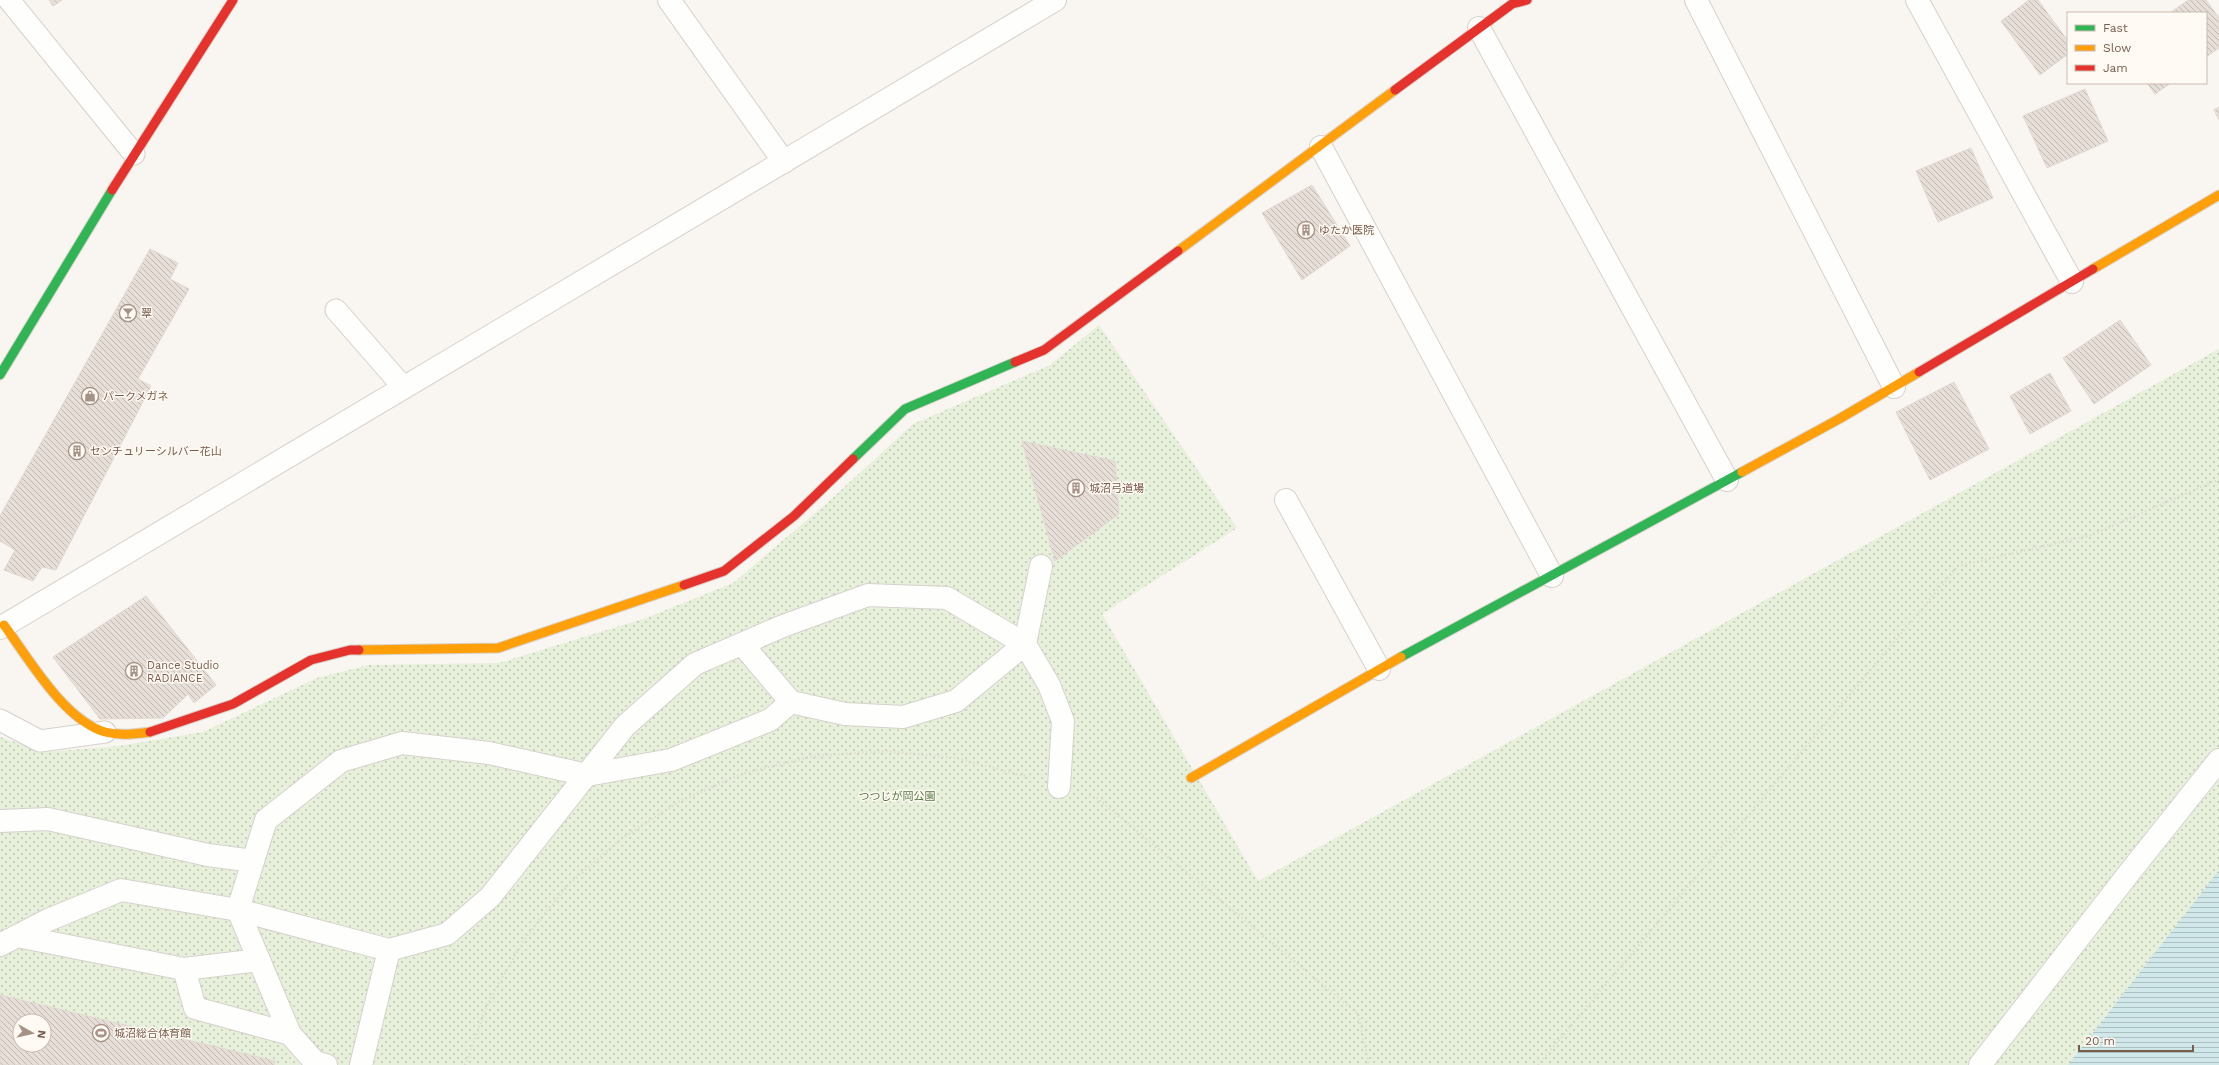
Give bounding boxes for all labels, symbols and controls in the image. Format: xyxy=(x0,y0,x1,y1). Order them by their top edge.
legend xyxy=(2067,12,2207,84)
text: Fast xyxy=(2103,21,2128,35)
text: Slow xyxy=(2103,41,2131,55)
text: Jam xyxy=(2103,61,2128,75)
building icon: ゆたか医院 xyxy=(1296,220,1316,240)
place label: ゆたか医院 xyxy=(1319,224,1374,237)
bar icon: 翠 xyxy=(118,303,138,323)
place label: 翠 xyxy=(141,307,152,320)
shop icon: パークメガネ xyxy=(80,386,100,406)
place label: パークメガネ xyxy=(103,390,169,403)
building icon: センチュリーシルバー花山 xyxy=(67,441,87,461)
place label: センチュリーシルバー花山 xyxy=(90,445,222,458)
building icon: 城沼弓道場 xyxy=(1066,478,1086,498)
place label: 城沼弓道場 xyxy=(1089,482,1144,495)
place label: Dance Studio RADIANCE xyxy=(147,659,219,685)
building icon: Dance Studio RADIANCE xyxy=(124,661,144,681)
park label: つつじが岡公園 xyxy=(859,790,936,803)
north arrow xyxy=(12,1013,52,1053)
sports icon: 城沼総合体育館 xyxy=(91,1023,111,1043)
place label: 城沼総合体育館 xyxy=(114,1027,191,1040)
scale bar xyxy=(2079,1027,2193,1053)
text: N xyxy=(34,1029,48,1039)
text: 20 m xyxy=(2085,1034,2115,1048)

